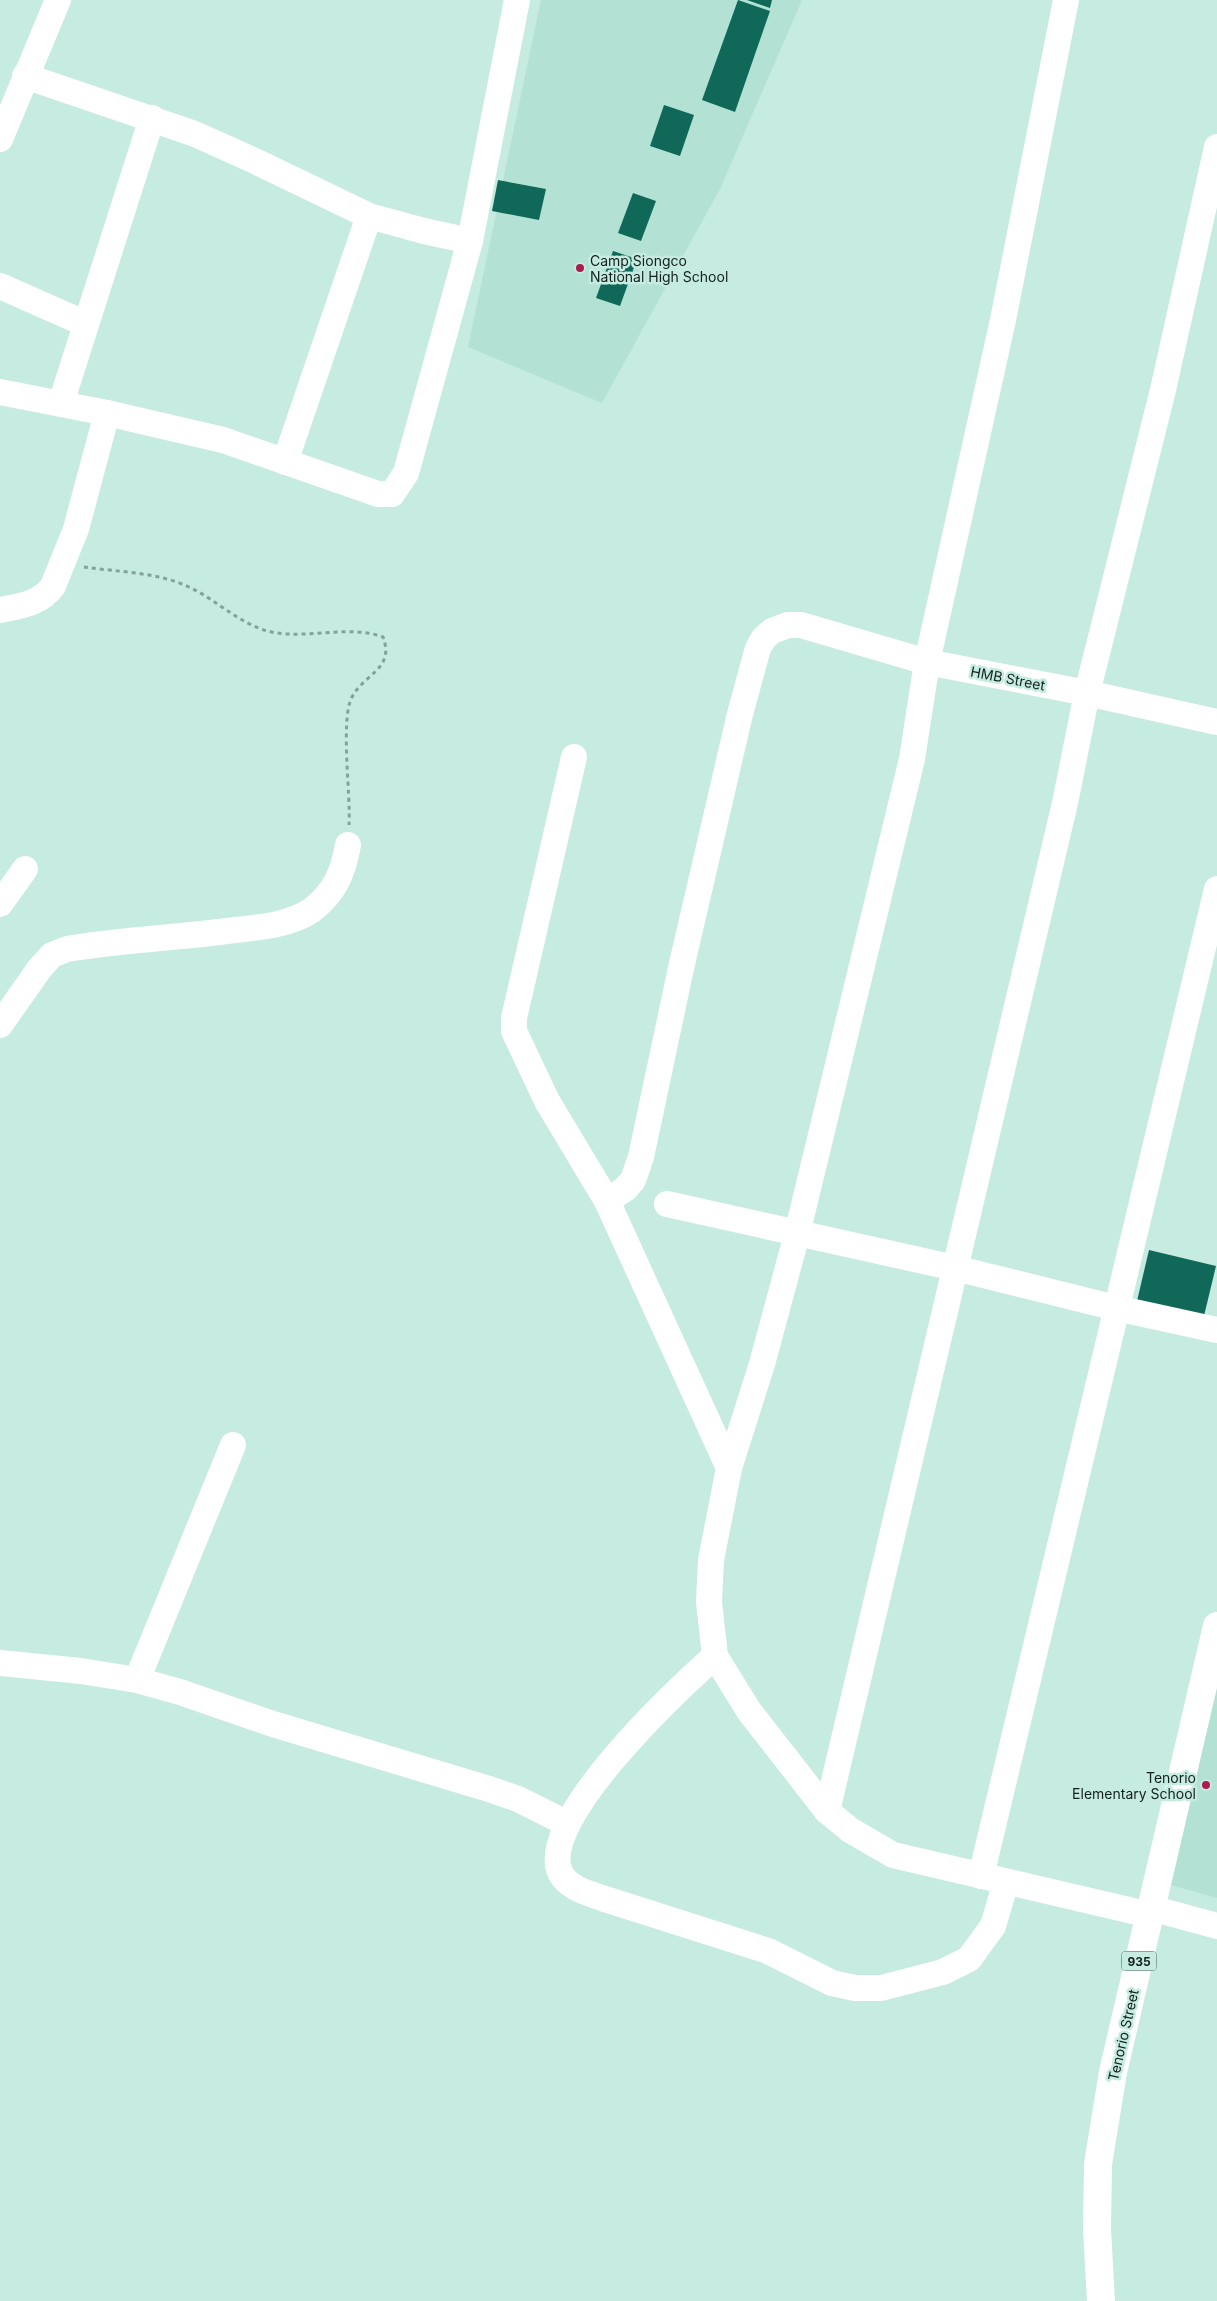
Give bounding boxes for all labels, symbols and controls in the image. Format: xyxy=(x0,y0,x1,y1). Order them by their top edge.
place label: Camp Siongco National High School xyxy=(590,252,728,285)
marker: Camp Siongco National High School xyxy=(574,262,586,274)
street label: HMB Street xyxy=(969,662,1047,694)
place label: Tenorio Elementary School xyxy=(1072,1769,1196,1802)
marker: Tenorio Elementary School xyxy=(1200,1779,1212,1791)
road number: 935 xyxy=(1122,1952,1156,1970)
street label: Tenorio Street xyxy=(1104,1987,1142,2082)

